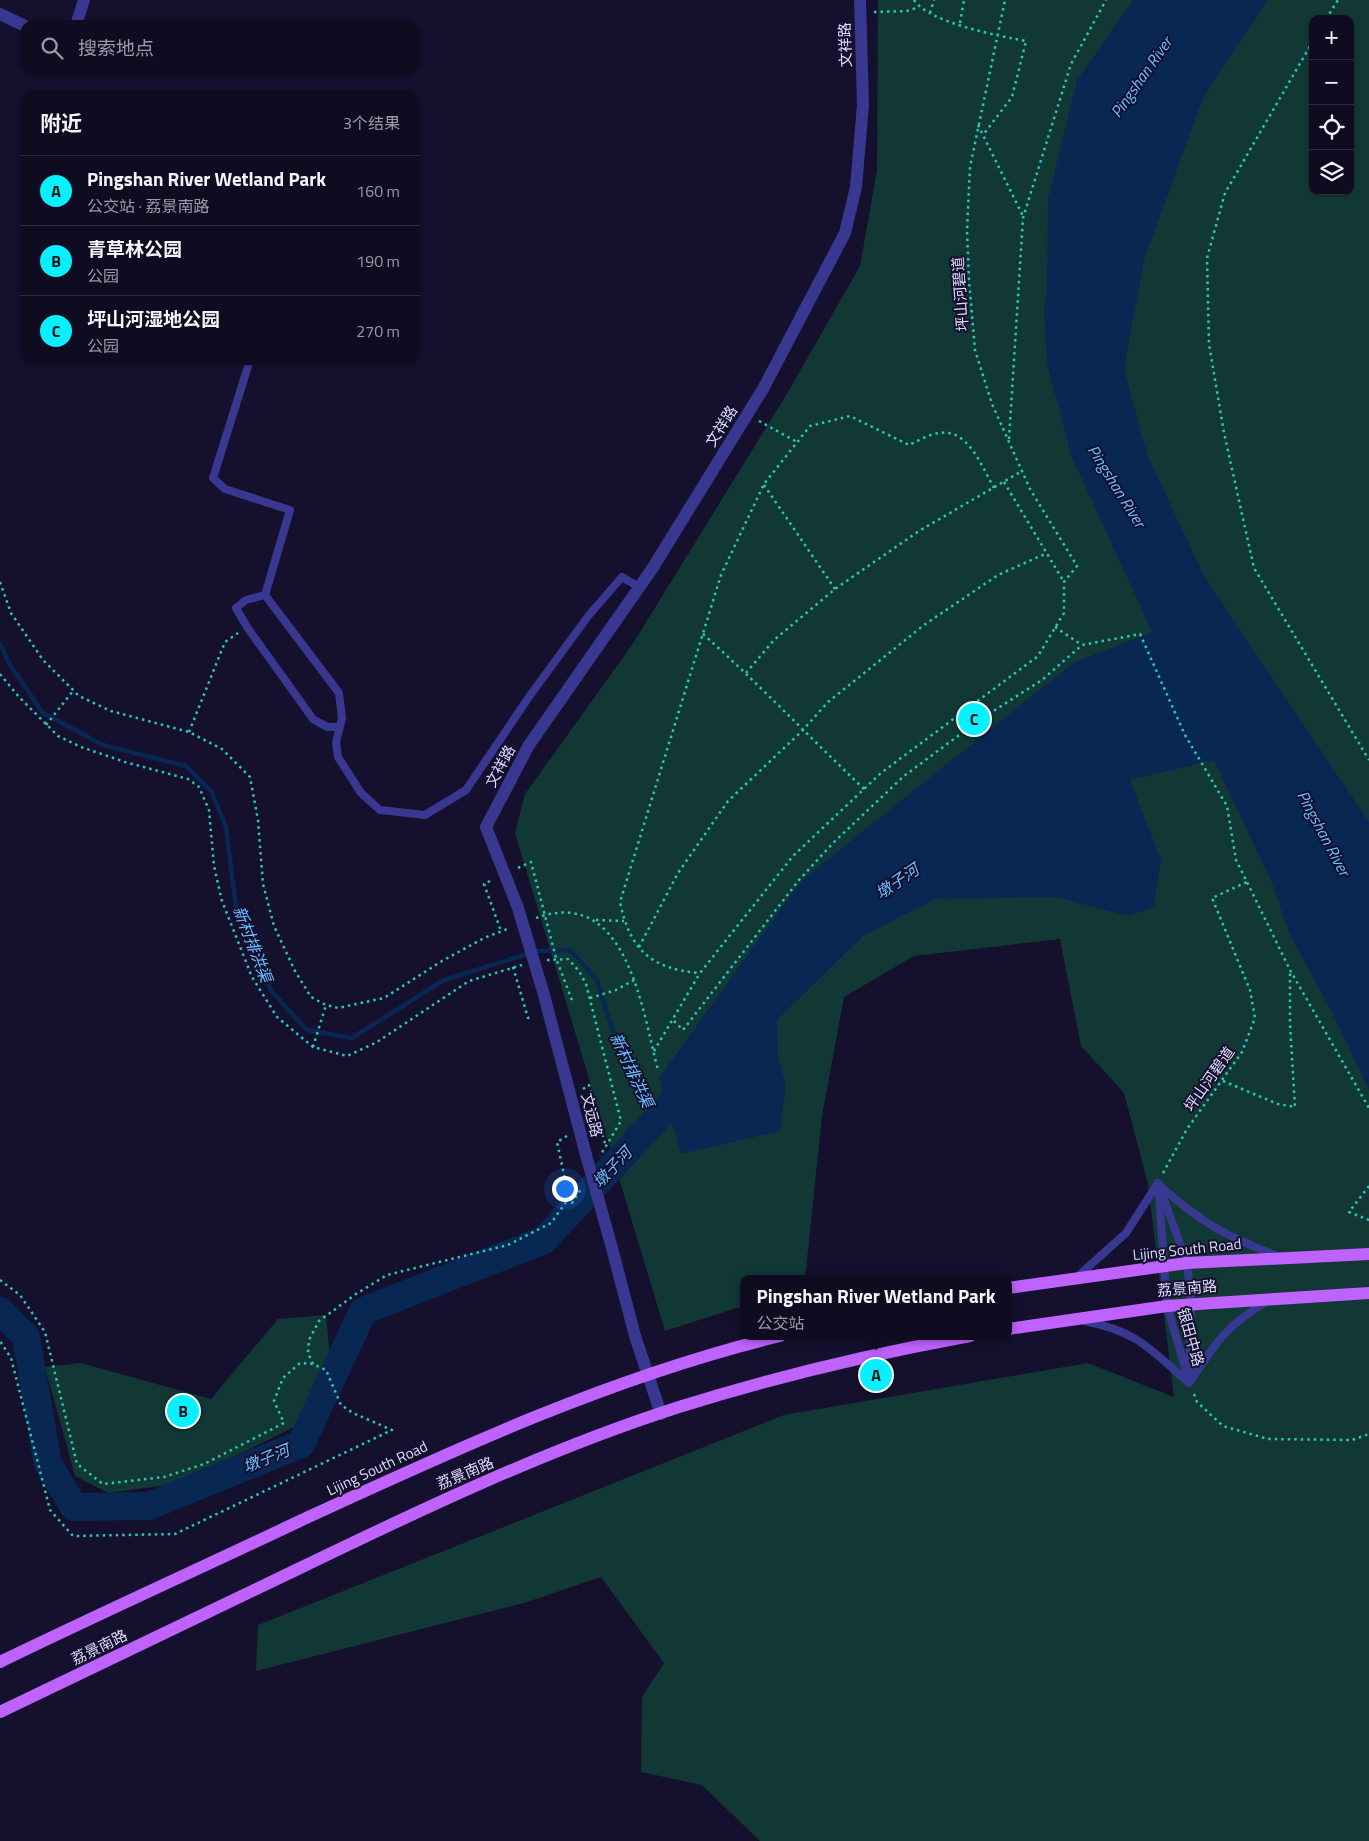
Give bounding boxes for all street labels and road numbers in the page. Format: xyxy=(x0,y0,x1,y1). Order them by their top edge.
street label: 文祥路 xyxy=(833,22,857,68)
street label: 坪山河碧道 xyxy=(946,256,974,332)
street label: 文祥路 xyxy=(699,401,743,451)
street label: 文祥路 xyxy=(479,741,521,791)
street label: 坪山河碧道 xyxy=(1178,1042,1240,1116)
street label: 文远路 xyxy=(575,1090,609,1140)
street label: Lijing South Road xyxy=(1131,1232,1243,1266)
street label: 荔景南路 xyxy=(1156,1274,1218,1302)
street label: 银田中路 xyxy=(1172,1305,1210,1369)
street label: Lijing South Road xyxy=(323,1434,431,1502)
street label: 荔景南路 xyxy=(433,1451,497,1495)
street label: 荔景南路 xyxy=(67,1624,131,1670)

